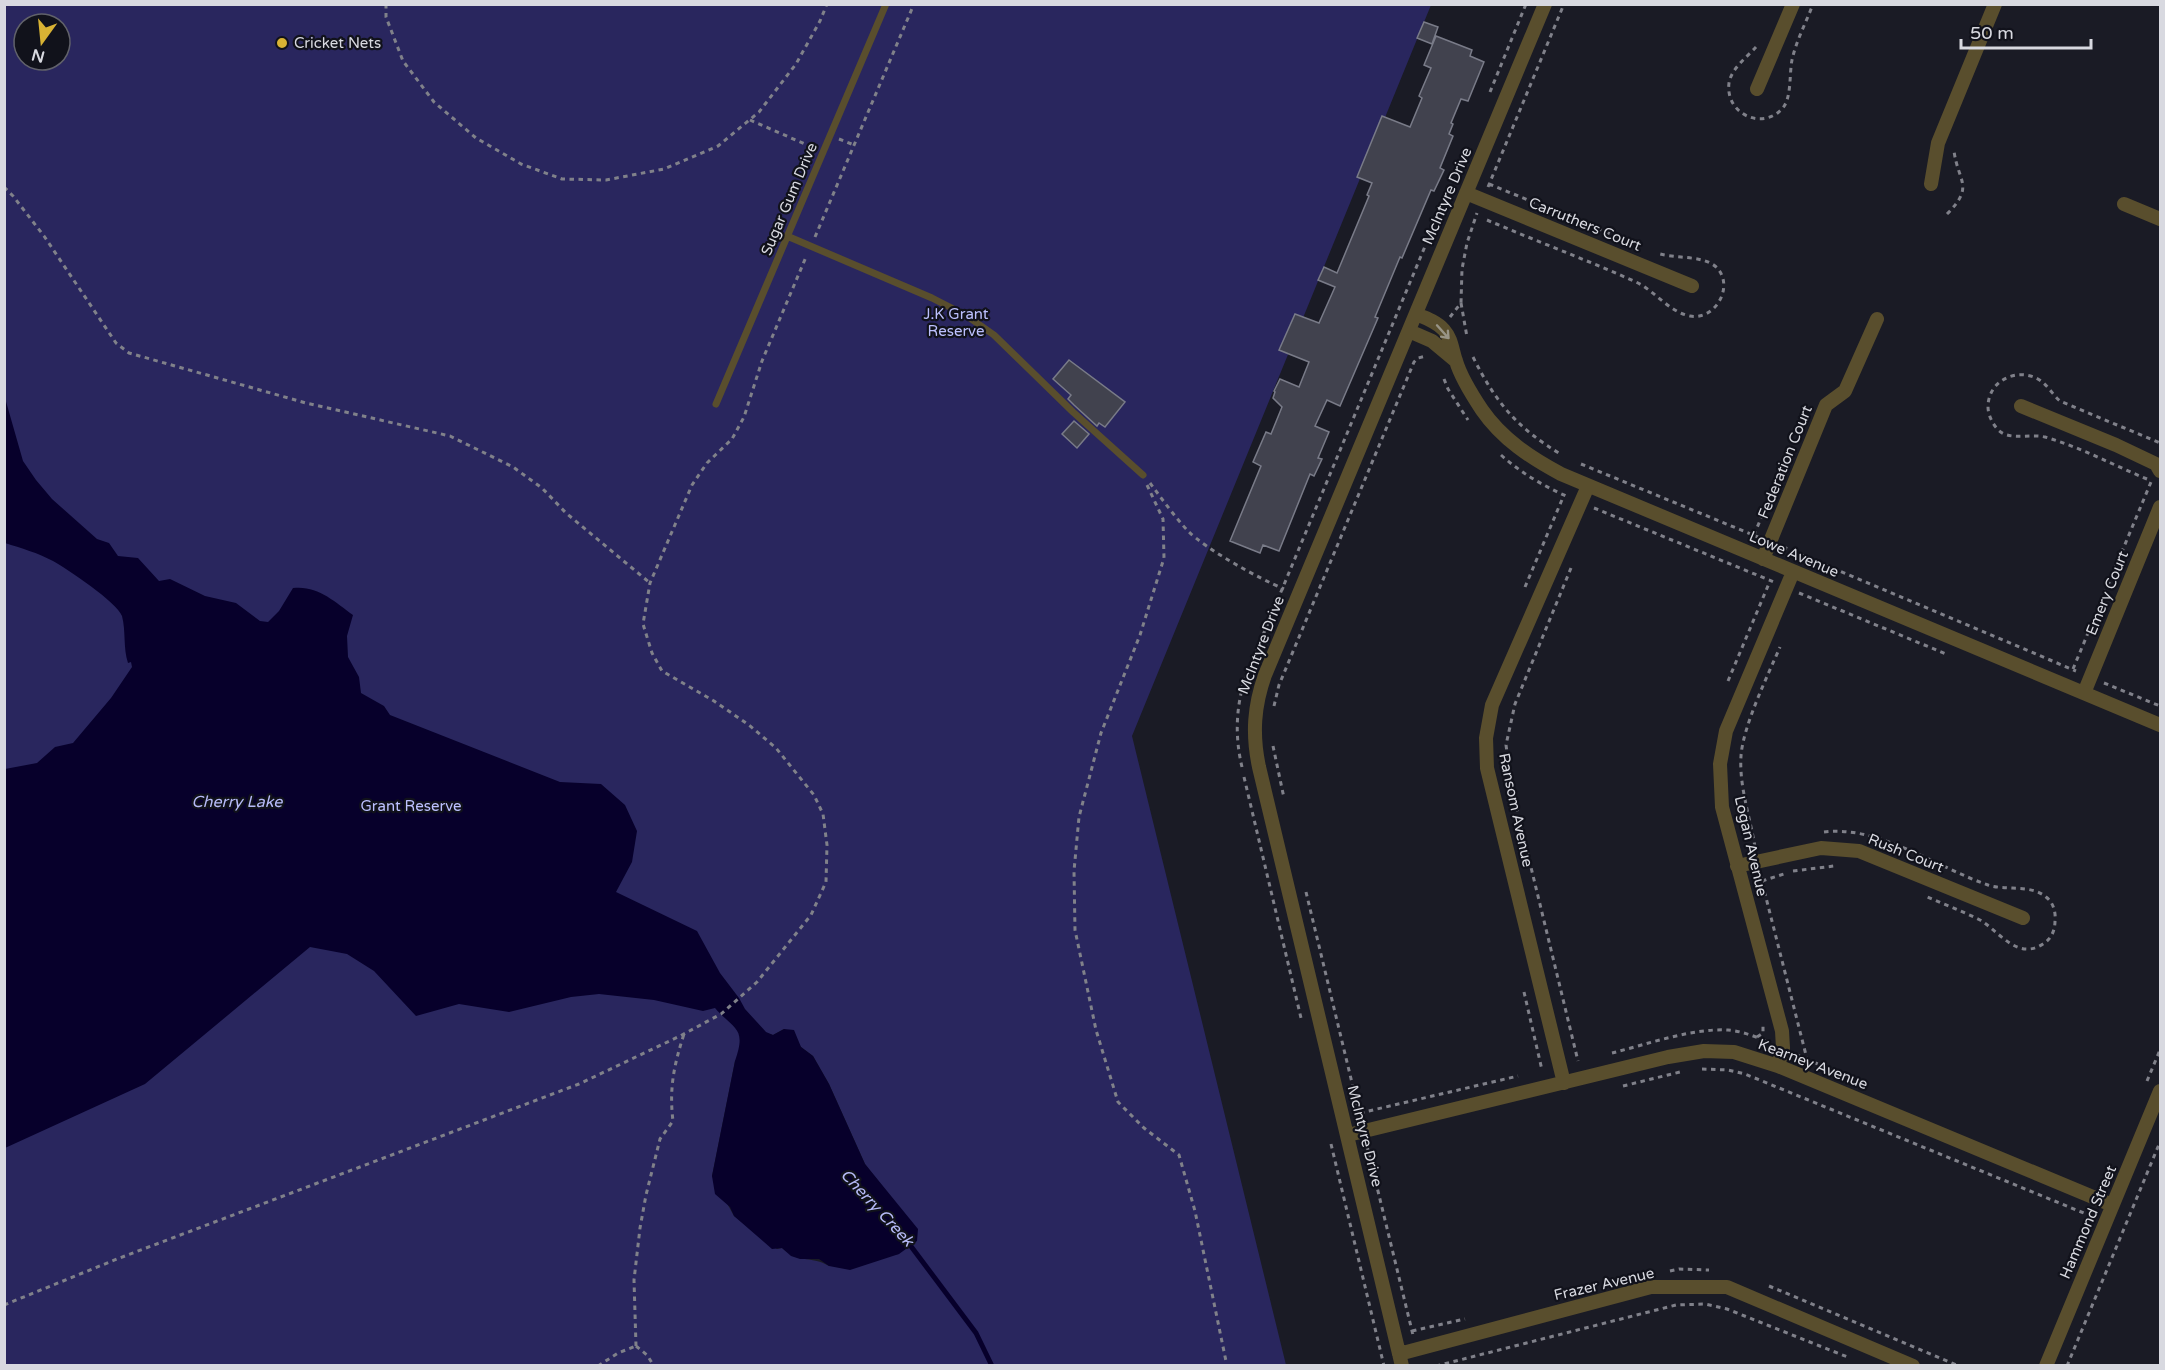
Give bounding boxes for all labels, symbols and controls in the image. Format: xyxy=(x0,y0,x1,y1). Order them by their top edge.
north arrow xyxy=(12,12,72,72)
scale bar xyxy=(1961,12,2092,50)
text: 50 m xyxy=(1970,22,2014,44)
place label: Cricket Nets xyxy=(294,34,381,52)
marker: Cricket Nets xyxy=(275,36,289,50)
text: N xyxy=(30,44,47,67)
street label: Sugar Gum Drive xyxy=(757,140,821,258)
street label: McIntyre Drive xyxy=(1418,145,1476,247)
street label: Carruthers Court xyxy=(1526,193,1644,255)
park label: J.K Grant Reserve xyxy=(923,305,989,340)
one-way arrow xyxy=(1436,324,1450,339)
street label: Federation Court xyxy=(1754,403,1816,521)
street label: Lowe Avenue xyxy=(1747,527,1841,581)
street label: Emery Court xyxy=(2082,548,2132,638)
street label: McIntyre Drive xyxy=(1234,593,1288,697)
street label: Ransom Avenue xyxy=(1495,751,1537,869)
water label: Cherry Lake xyxy=(192,792,283,812)
street label: Logan Avenue xyxy=(1731,794,1771,898)
park label: Grant Reserve xyxy=(360,797,462,815)
street label: Rush Court xyxy=(1866,830,1947,876)
street label: Kearney Avenue xyxy=(1756,1035,1870,1093)
street label: McIntyre Drive xyxy=(1344,1083,1386,1189)
street label: Hammond Street xyxy=(2056,1162,2120,1282)
water label: Cherry Creek xyxy=(836,1165,919,1252)
street label: Frazer Avenue xyxy=(1552,1264,1656,1304)

